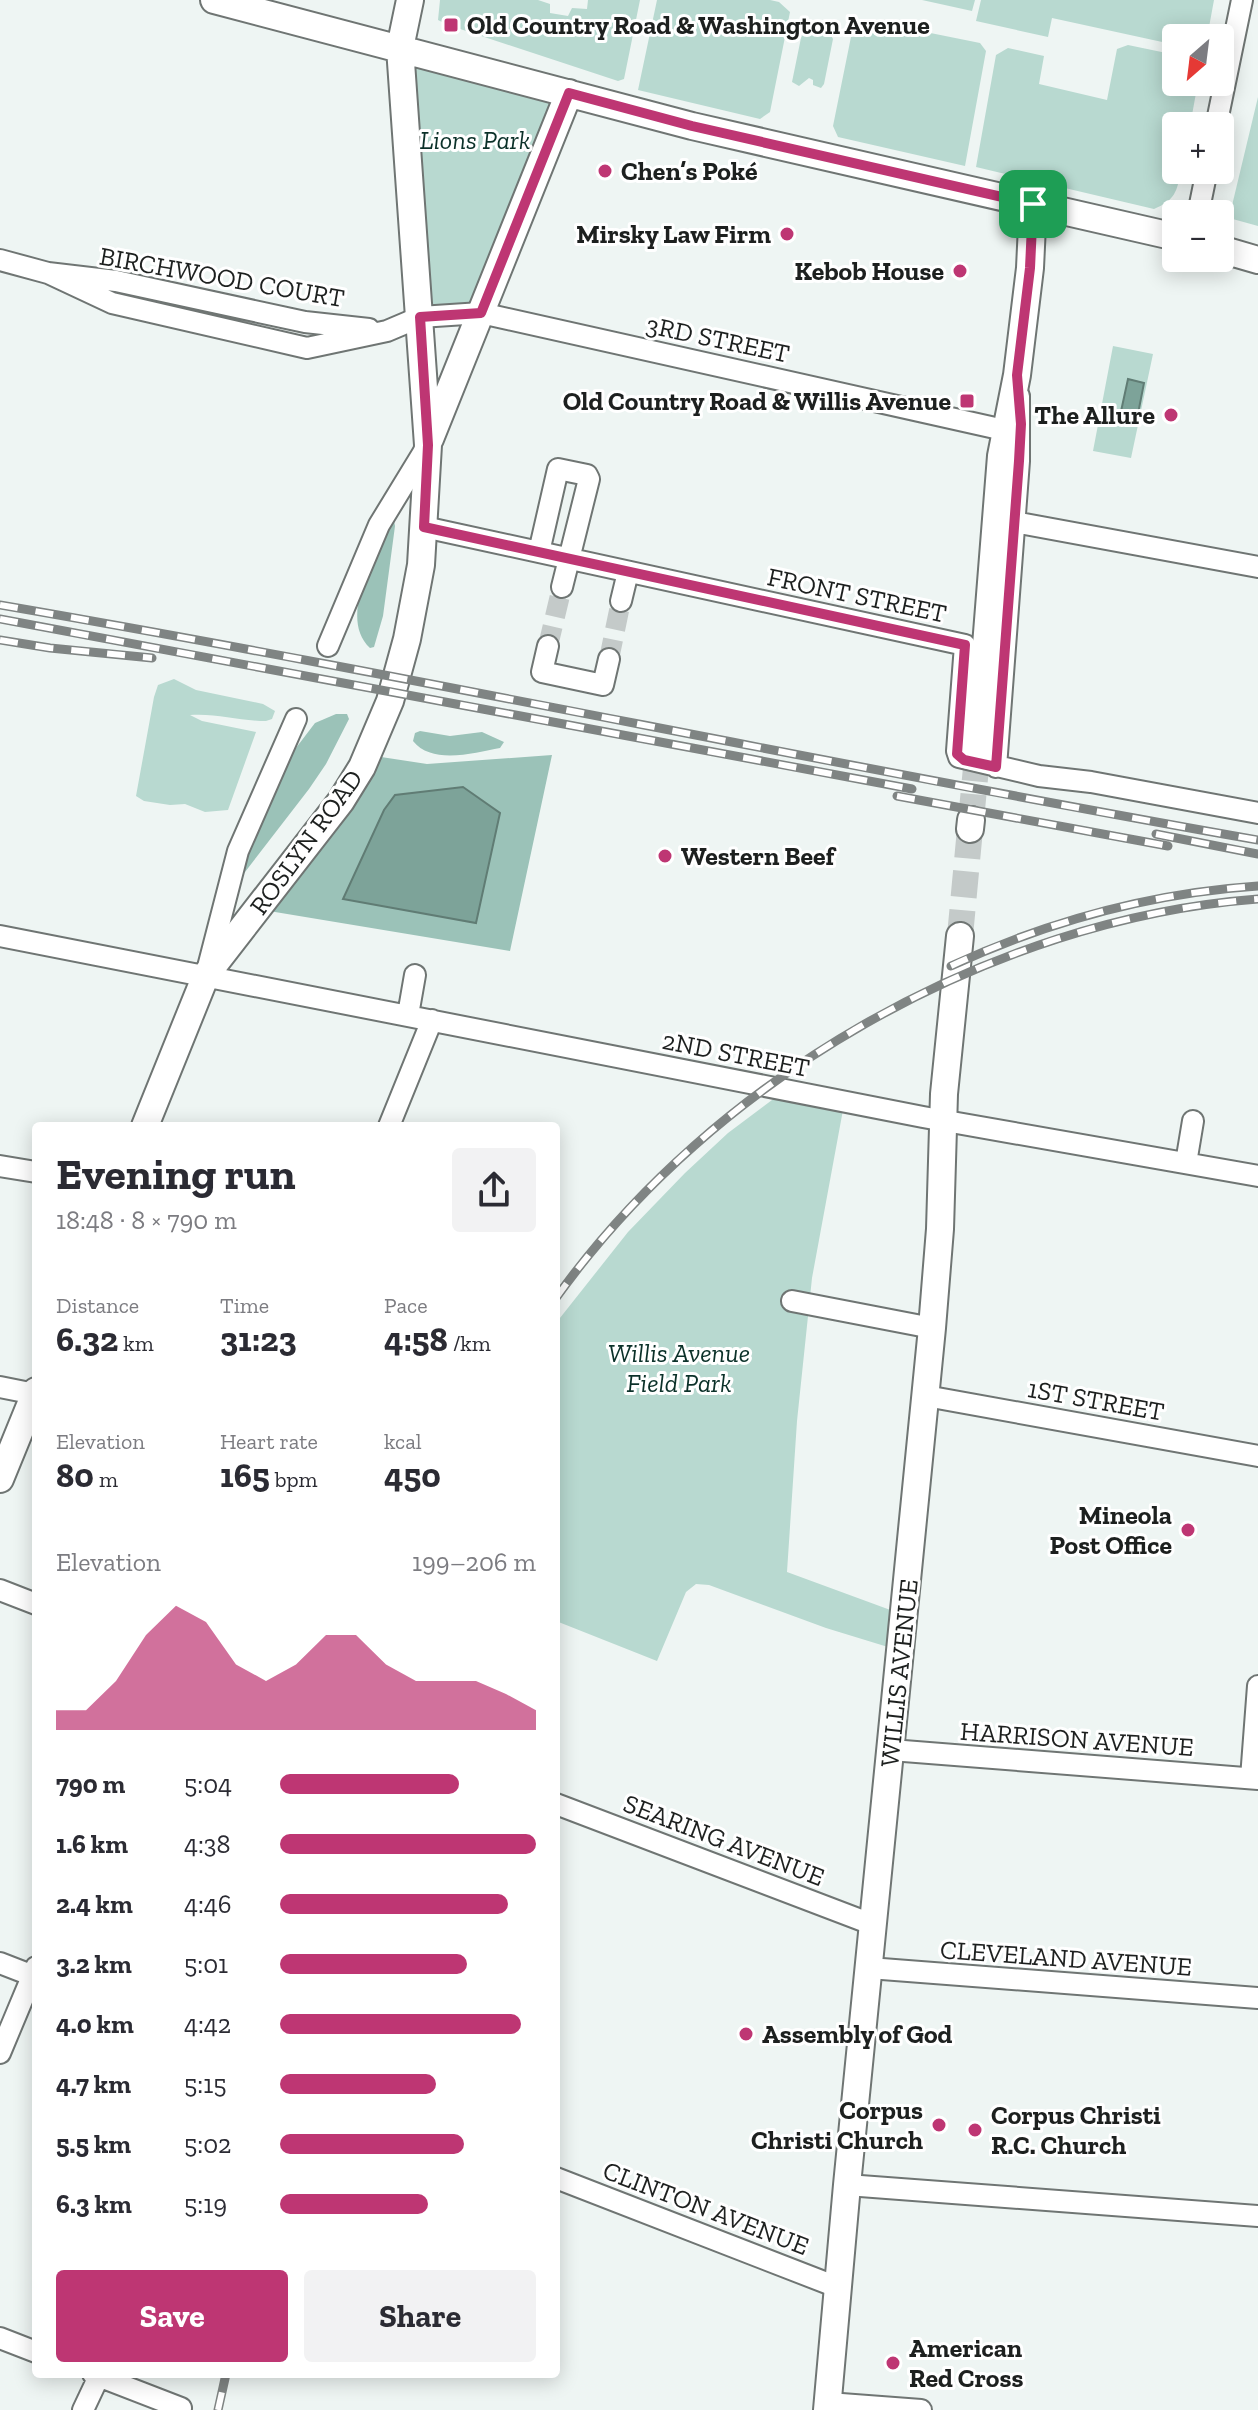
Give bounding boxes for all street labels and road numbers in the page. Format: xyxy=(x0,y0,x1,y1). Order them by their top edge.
street label: BIRCHWOOD COURT xyxy=(97,240,347,314)
street label: 3RD STREET xyxy=(643,308,793,370)
street label: FRONT STREET xyxy=(764,560,950,630)
street label: ROSLYN ROAD xyxy=(243,763,369,921)
street label: 2ND STREET xyxy=(660,1024,812,1084)
street label: 1ST STREET xyxy=(1025,1372,1167,1428)
street label: WILLIS AVENUE xyxy=(873,1577,925,1769)
street label: HARRISON AVENUE xyxy=(959,1715,1195,1763)
street label: SEARING AVENUE xyxy=(619,1787,829,1893)
street label: CLEVELAND AVENUE xyxy=(939,1933,1193,1983)
street label: CLINTON AVENUE xyxy=(599,2154,813,2262)

